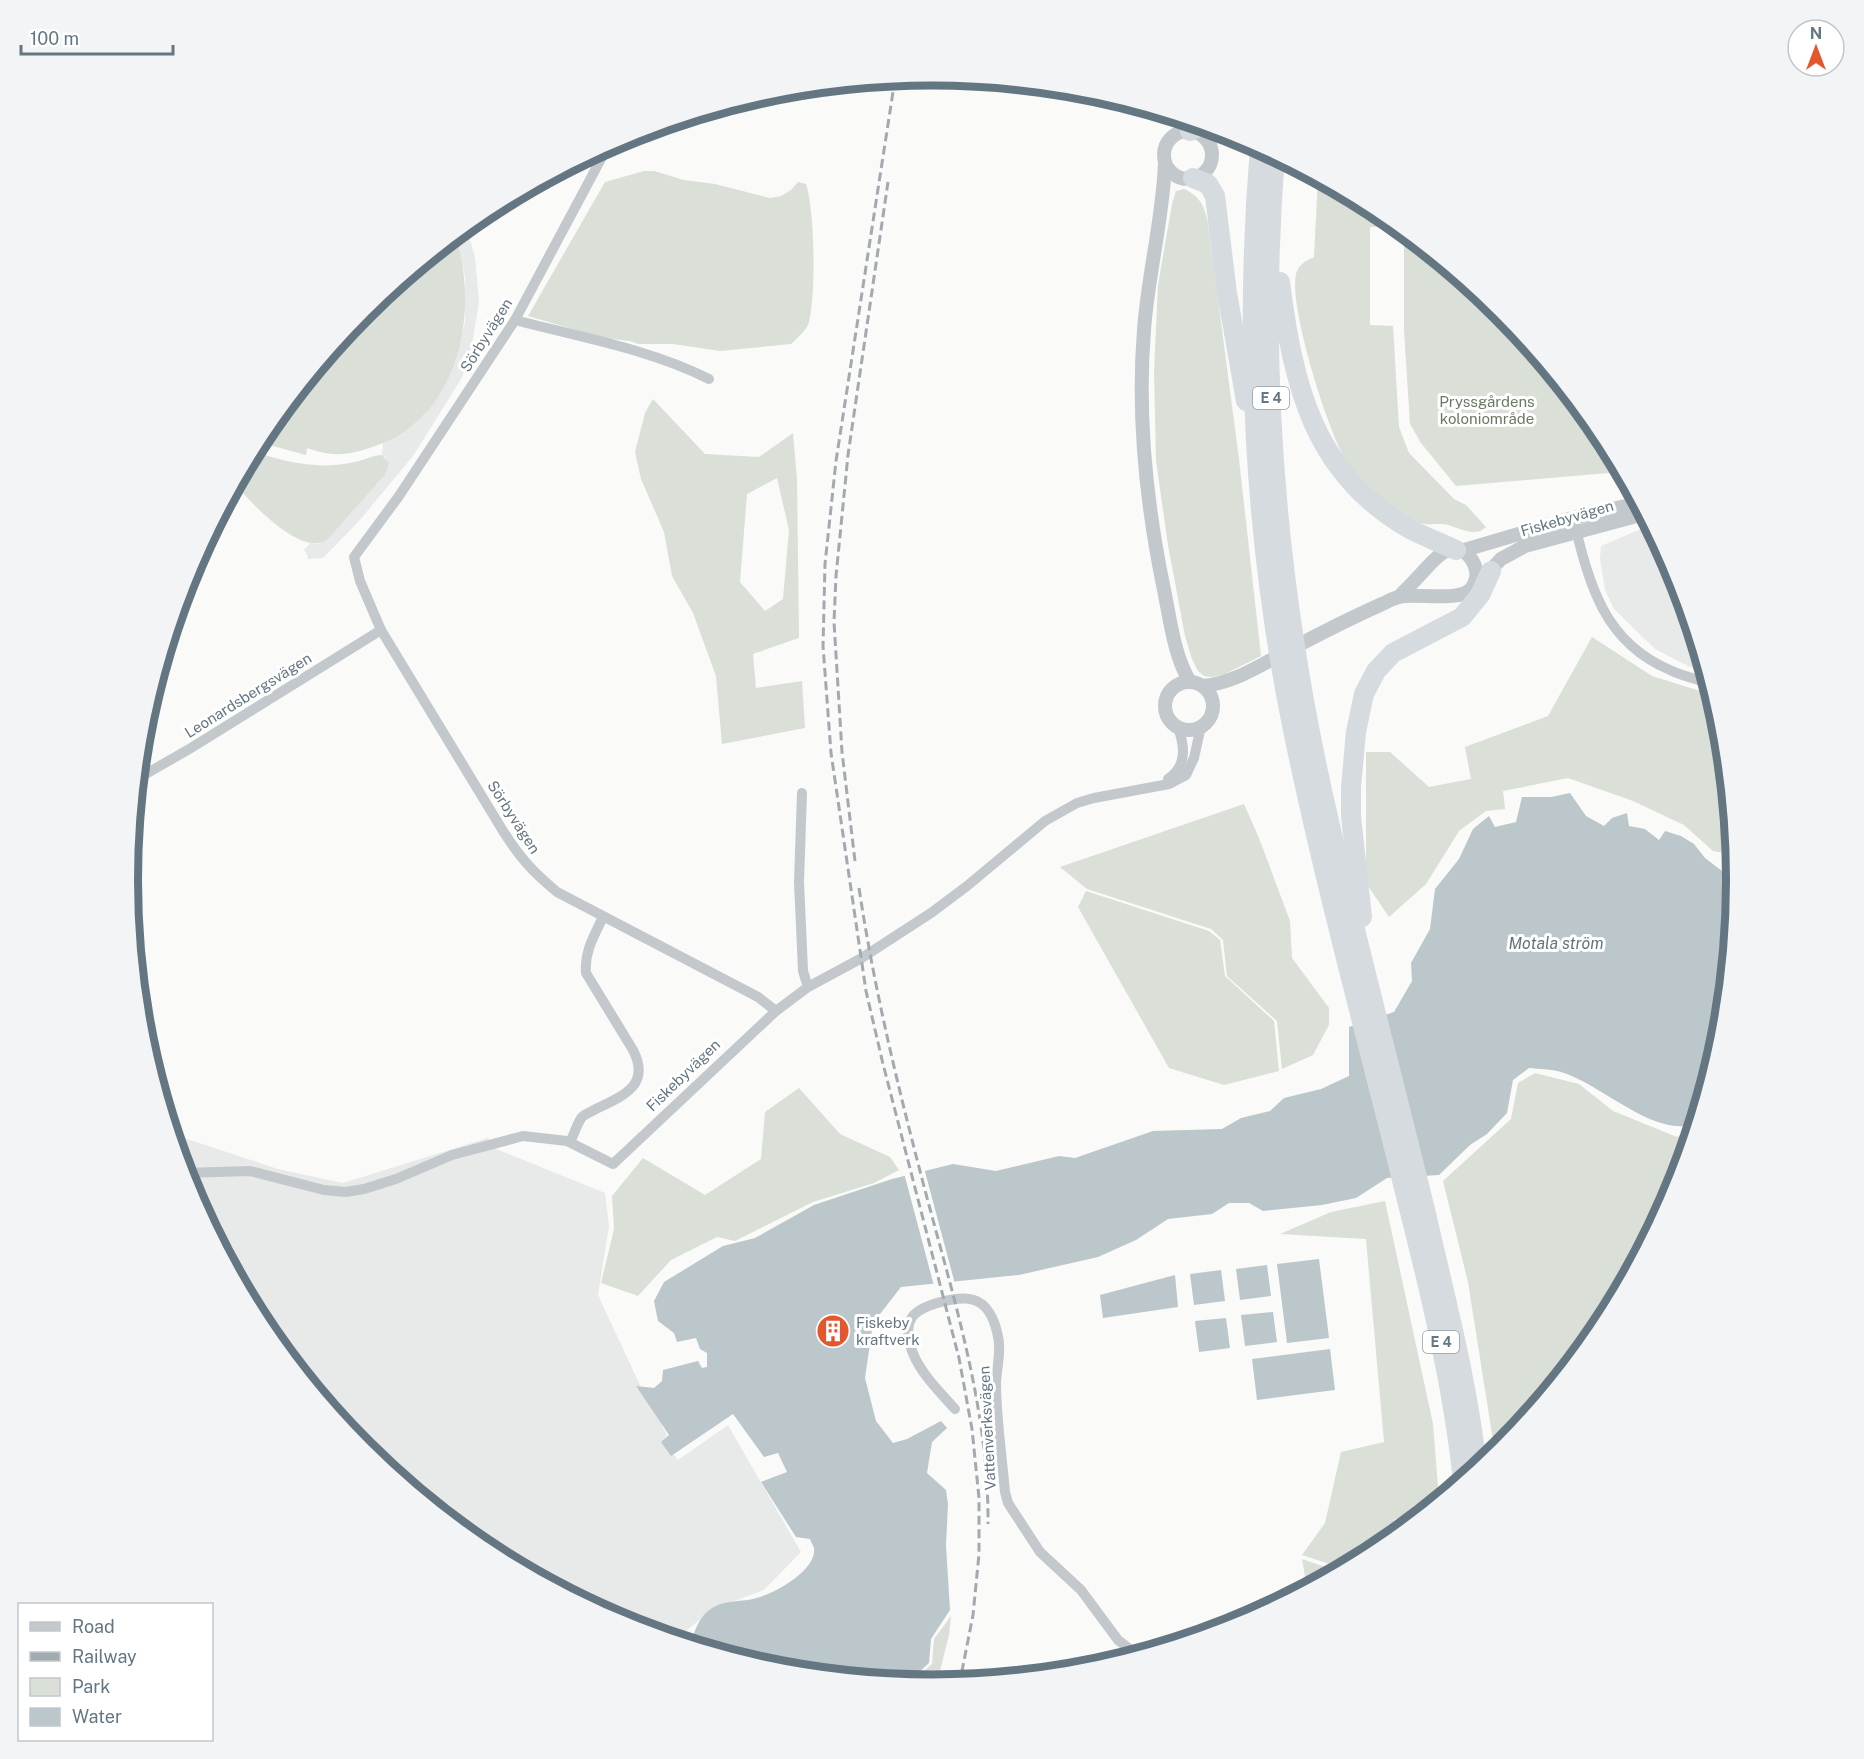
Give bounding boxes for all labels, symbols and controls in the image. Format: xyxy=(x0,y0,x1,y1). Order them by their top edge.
scale bar xyxy=(21,18,172,56)
north arrow xyxy=(1786,18,1846,78)
text: N xyxy=(1810,24,1822,43)
text: 100 m xyxy=(30,28,79,49)
street label: Sörbyvägen xyxy=(457,295,515,375)
road number: E 4 xyxy=(1253,387,1289,409)
park label: Pryssgårdens koloniområde xyxy=(1439,393,1535,427)
street label: Fiskebyvägen xyxy=(1519,497,1615,539)
street label: Leonardsbergsvägen xyxy=(182,649,314,741)
street label: Sörbyvägen xyxy=(484,777,544,857)
water label: Motala ström xyxy=(1509,934,1603,953)
street label: Fiskebyvägen xyxy=(643,1036,723,1114)
building icon: Fiskeby kraftverk xyxy=(815,1313,851,1349)
place label: Fiskeby kraftverk xyxy=(856,1314,920,1348)
road number: E 4 xyxy=(1423,1331,1459,1353)
street label: Vattenverksvägen xyxy=(975,1365,999,1491)
legend xyxy=(18,1603,213,1741)
text: Road xyxy=(72,1616,115,1637)
text: Railway xyxy=(72,1646,137,1667)
text: Park xyxy=(72,1676,110,1697)
text: Water xyxy=(72,1706,122,1727)

